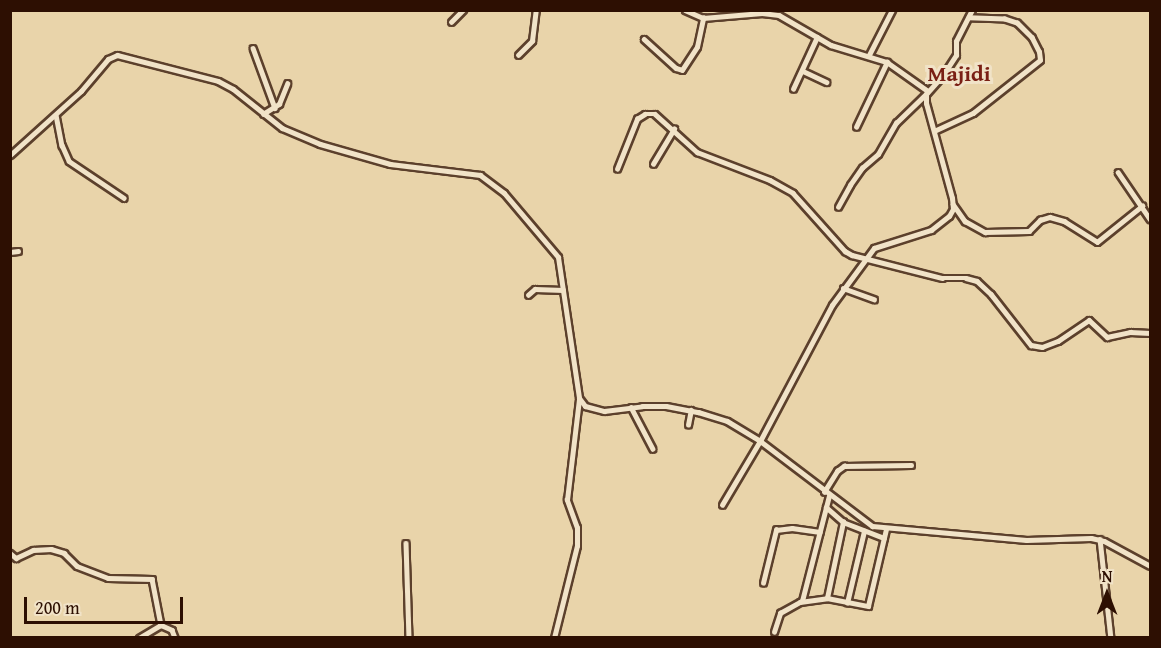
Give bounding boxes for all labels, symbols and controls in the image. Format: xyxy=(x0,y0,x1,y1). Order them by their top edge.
district label: Majidi xyxy=(927,61,991,87)
north arrow xyxy=(1077,564,1137,624)
text: N xyxy=(1102,564,1112,588)
scale bar xyxy=(27,585,186,623)
text: 200 m xyxy=(35,594,80,621)

